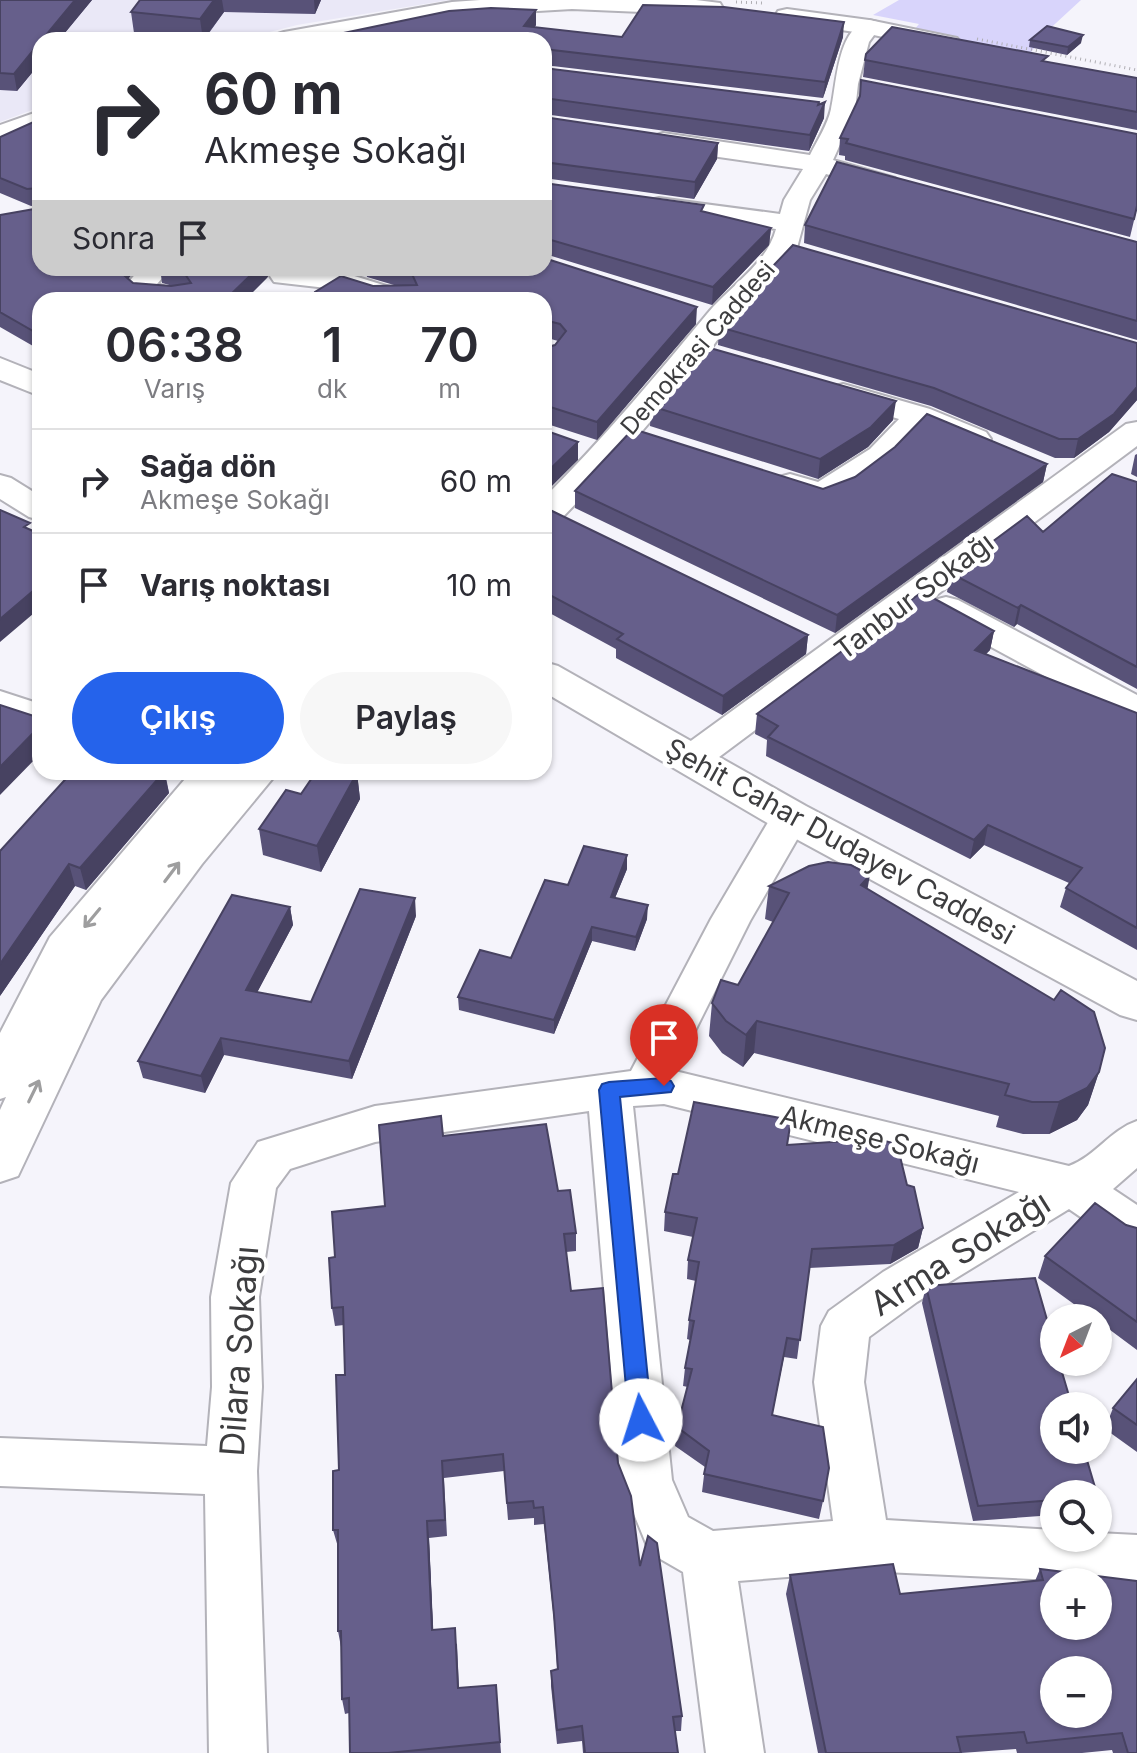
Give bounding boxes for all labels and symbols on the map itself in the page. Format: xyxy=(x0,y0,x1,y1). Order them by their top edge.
street label: Demokrasi Caddesi xyxy=(614,255,781,440)
street label: Tanbur Sokağı xyxy=(828,525,1000,667)
street label: Şehit Cahar Dudayev Caddesi xyxy=(660,731,1020,951)
one-way arrow xyxy=(164,862,181,883)
one-way arrow xyxy=(83,907,101,928)
pin xyxy=(630,1004,698,1086)
one-way arrow xyxy=(27,1080,42,1104)
street label: Akmeşe Sokağı xyxy=(777,1098,983,1180)
street label: Arma Sokağı xyxy=(862,1181,1057,1324)
street label: Dilara Sokağı xyxy=(211,1244,266,1457)
north arrow xyxy=(1040,1304,1112,1376)
position arrow xyxy=(599,1378,683,1462)

